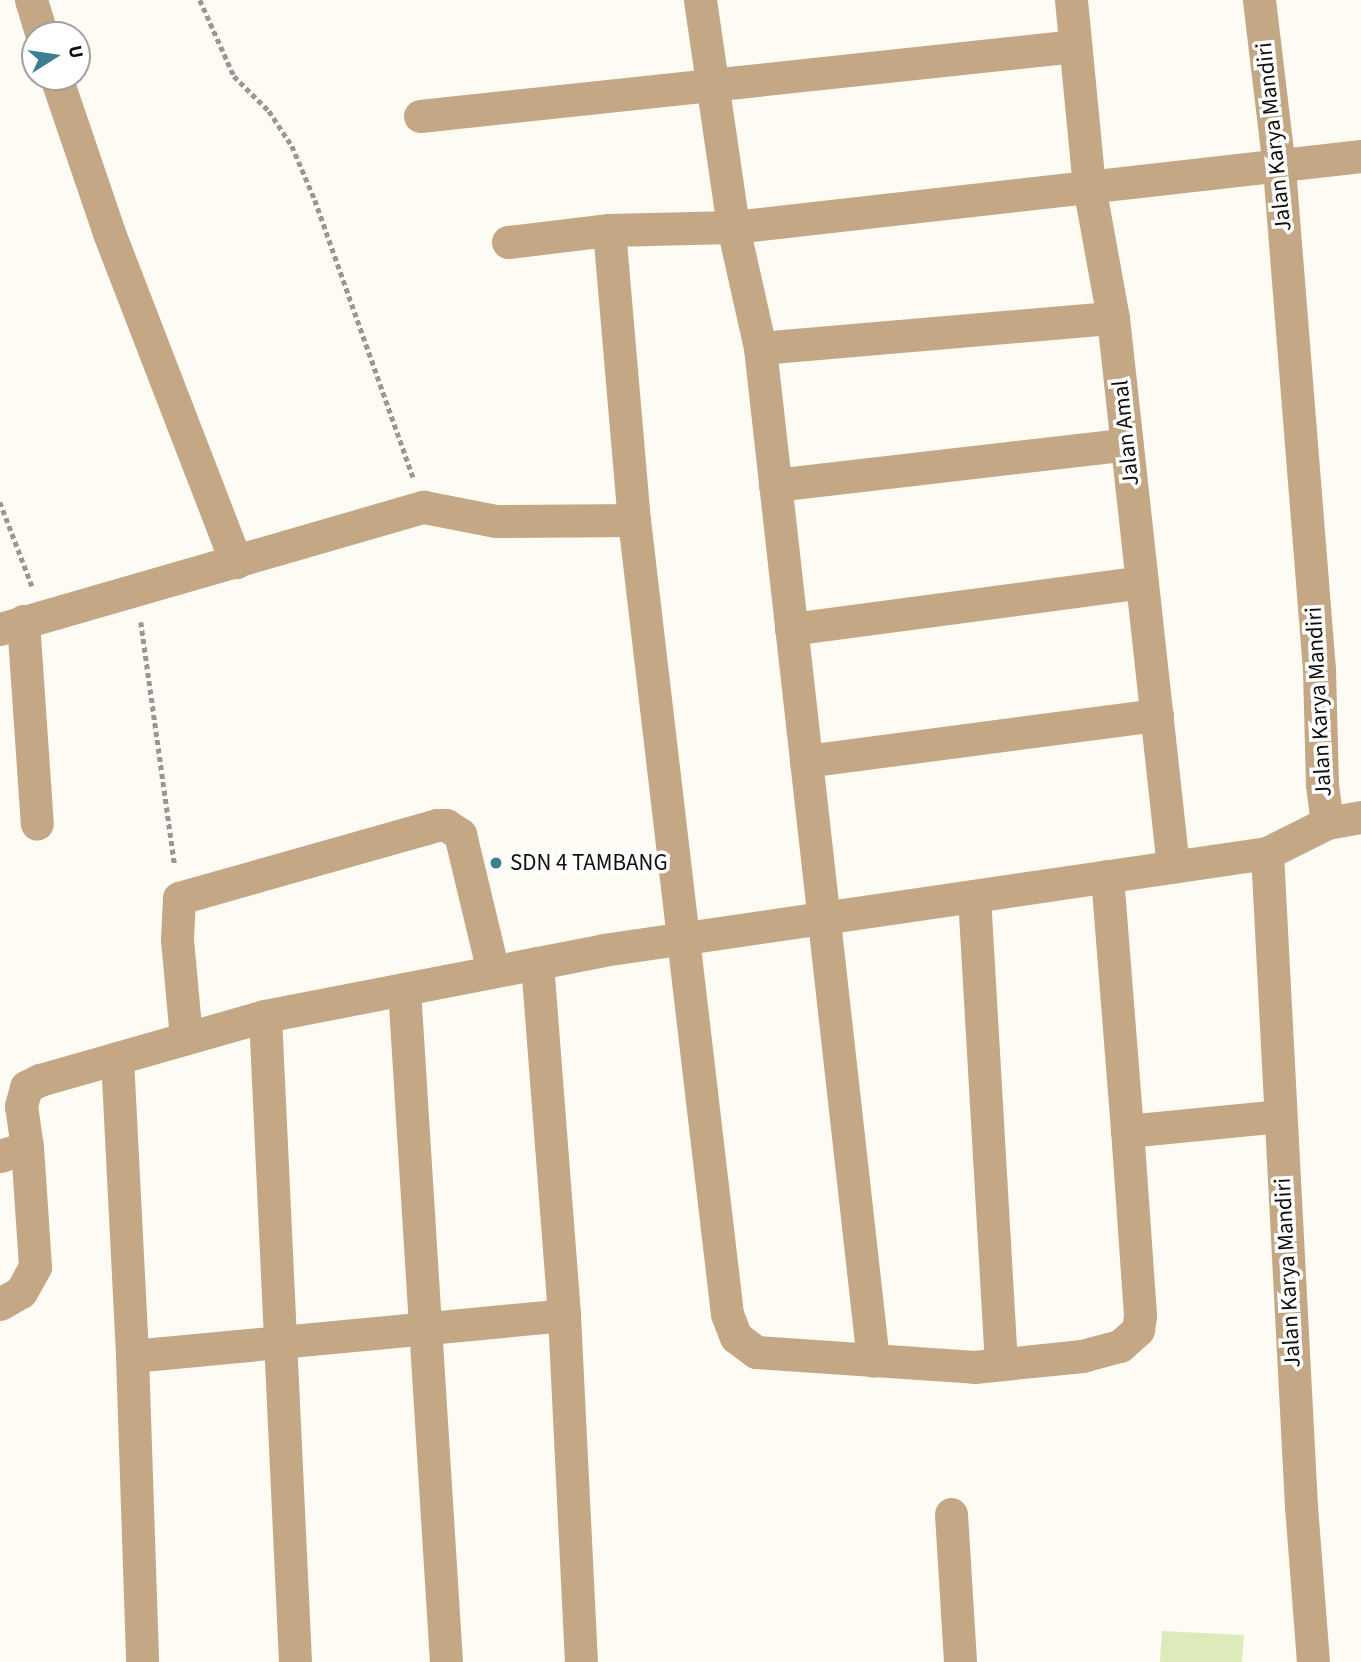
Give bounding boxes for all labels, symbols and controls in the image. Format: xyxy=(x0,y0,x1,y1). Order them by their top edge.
north arrow xyxy=(21,21,91,91)
street label: Jalan Karya Mandiri xyxy=(1250,41,1298,233)
text: U xyxy=(61,43,90,61)
street label: Jalan Amal xyxy=(1107,379,1145,487)
street label: Jalan Karya Mandiri xyxy=(1300,606,1338,798)
place label: SDN 4 TAMBANG xyxy=(510,849,668,877)
marker: SDN 4 TAMBANG xyxy=(488,855,504,871)
street label: Jalan Karya Mandiri xyxy=(1269,1177,1307,1369)

